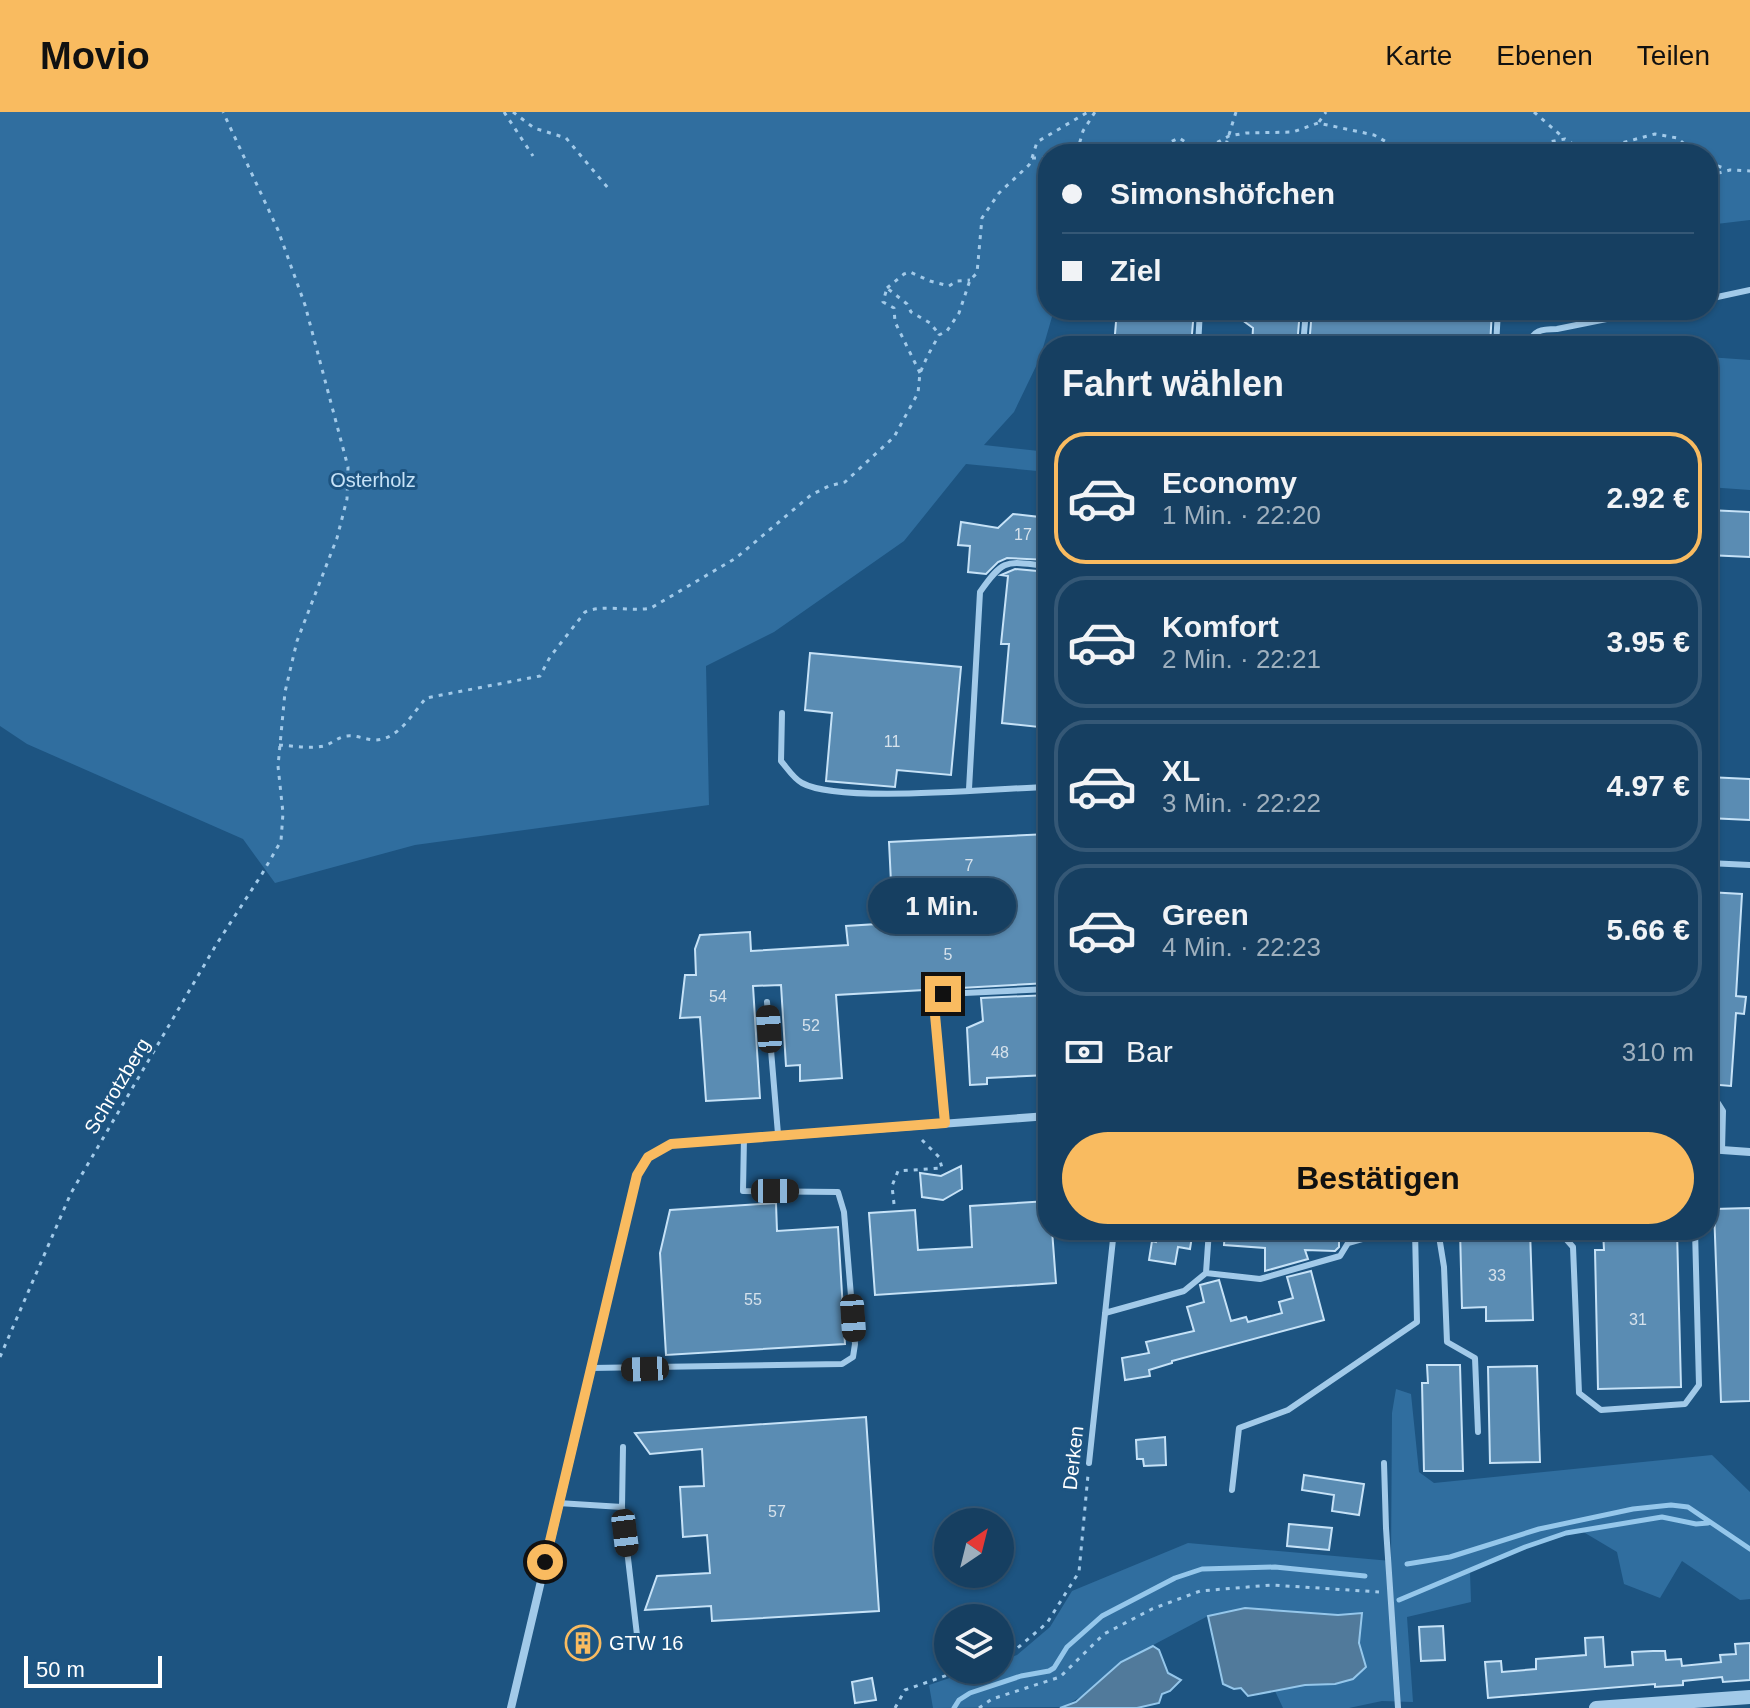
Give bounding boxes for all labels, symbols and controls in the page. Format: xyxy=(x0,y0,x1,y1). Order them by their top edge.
text: Movio xyxy=(40,35,150,77)
text: Karte xyxy=(1385,40,1452,71)
text: Ebenen xyxy=(1496,40,1593,71)
text: Teilen xyxy=(1637,40,1710,71)
text: Simonshöfchen xyxy=(1110,177,1335,210)
text: Ziel xyxy=(1110,254,1162,287)
text: Fahrt wählen xyxy=(1062,363,1284,404)
icon: car xyxy=(1066,462,1138,534)
text: Economy xyxy=(1162,466,1297,499)
park label: Osterholz xyxy=(330,469,416,491)
text: 2.92 € xyxy=(1607,481,1690,514)
text: 1 Min. · 22:20 xyxy=(1162,500,1321,530)
house number: 17 xyxy=(1014,526,1032,543)
icon: car xyxy=(1066,606,1138,678)
text: Komfort xyxy=(1162,610,1279,643)
text: 3.95 € xyxy=(1607,625,1690,658)
text: 2 Min. · 22:21 xyxy=(1162,644,1321,674)
house number: 11 xyxy=(884,733,900,750)
icon: car xyxy=(1066,750,1138,822)
text: XL xyxy=(1162,754,1200,787)
text: 4.97 € xyxy=(1607,769,1690,802)
text: 3 Min. · 22:22 xyxy=(1162,788,1321,818)
house number: 7 xyxy=(965,857,974,874)
callout: 1 Min. xyxy=(869,878,1017,934)
text: 1 Min. xyxy=(905,891,979,921)
icon: car xyxy=(1066,894,1138,966)
text: Green xyxy=(1162,898,1249,931)
text: 5.66 € xyxy=(1607,913,1690,946)
text: 4 Min. · 22:23 xyxy=(1162,932,1321,962)
house number: 5 xyxy=(944,946,953,963)
route end xyxy=(925,976,961,1012)
house number: 54 xyxy=(709,988,727,1005)
car xyxy=(755,1004,783,1054)
house number: 52 xyxy=(802,1017,820,1034)
icon: cash xyxy=(1062,1030,1106,1074)
street label: Schrotzberg xyxy=(80,1034,154,1138)
text: Bar xyxy=(1126,1035,1173,1068)
text: 310 m xyxy=(1622,1037,1694,1067)
house number: 48 xyxy=(991,1044,1009,1061)
button: Bestätigen xyxy=(1062,1132,1694,1224)
car xyxy=(751,1179,799,1203)
house number: 33 xyxy=(1488,1267,1506,1284)
house number: 55 xyxy=(744,1291,762,1308)
car xyxy=(839,1293,867,1343)
house number: 31 xyxy=(1629,1311,1647,1328)
car xyxy=(621,1356,669,1382)
street label: Derken xyxy=(1059,1425,1087,1491)
house number: 57 xyxy=(768,1503,786,1520)
car xyxy=(610,1508,640,1558)
north arrow xyxy=(934,1508,1014,1588)
map controls xyxy=(934,1508,1014,1684)
route start xyxy=(527,1544,563,1580)
button: layers xyxy=(934,1604,1014,1684)
building icon: GTW 16 xyxy=(564,1624,602,1662)
place label: GTW 16 xyxy=(609,1632,683,1654)
scale bar xyxy=(24,1652,162,1688)
text: 50 m xyxy=(36,1657,85,1682)

